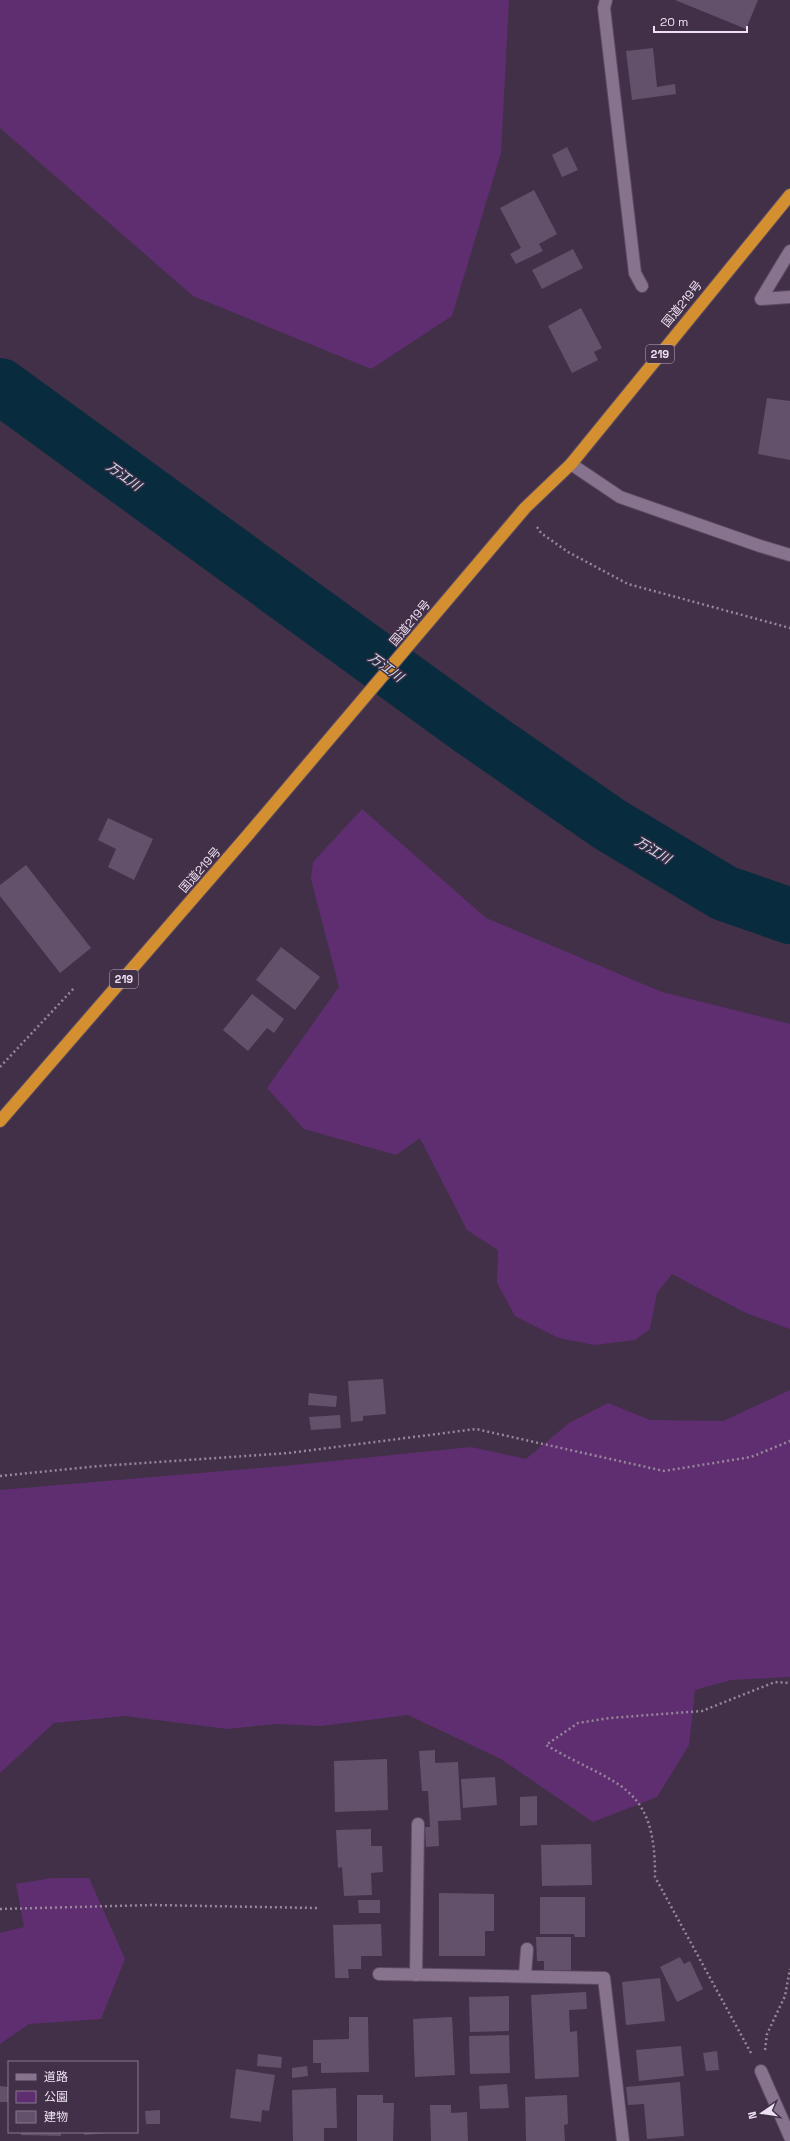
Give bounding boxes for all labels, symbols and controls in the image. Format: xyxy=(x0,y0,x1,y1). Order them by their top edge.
scale bar xyxy=(654,8,747,34)
text: 20 m xyxy=(660,14,688,30)
street label: 国道219号 xyxy=(658,277,706,331)
road number: 219 xyxy=(646,345,674,363)
water label: 万江川 xyxy=(103,458,146,496)
street label: 国道219号 xyxy=(386,597,434,649)
water label: 万江川 xyxy=(365,649,408,687)
water label: 万江川 xyxy=(632,833,676,868)
street label: 国道219号 xyxy=(176,844,224,896)
road number: 219 xyxy=(110,970,138,988)
legend xyxy=(8,2061,138,2133)
text: 道路 xyxy=(44,2069,68,2085)
text: 公園 xyxy=(44,2089,68,2105)
north arrow xyxy=(742,2093,782,2133)
text: 建物 xyxy=(44,2109,68,2125)
text: N xyxy=(745,2110,760,2120)

